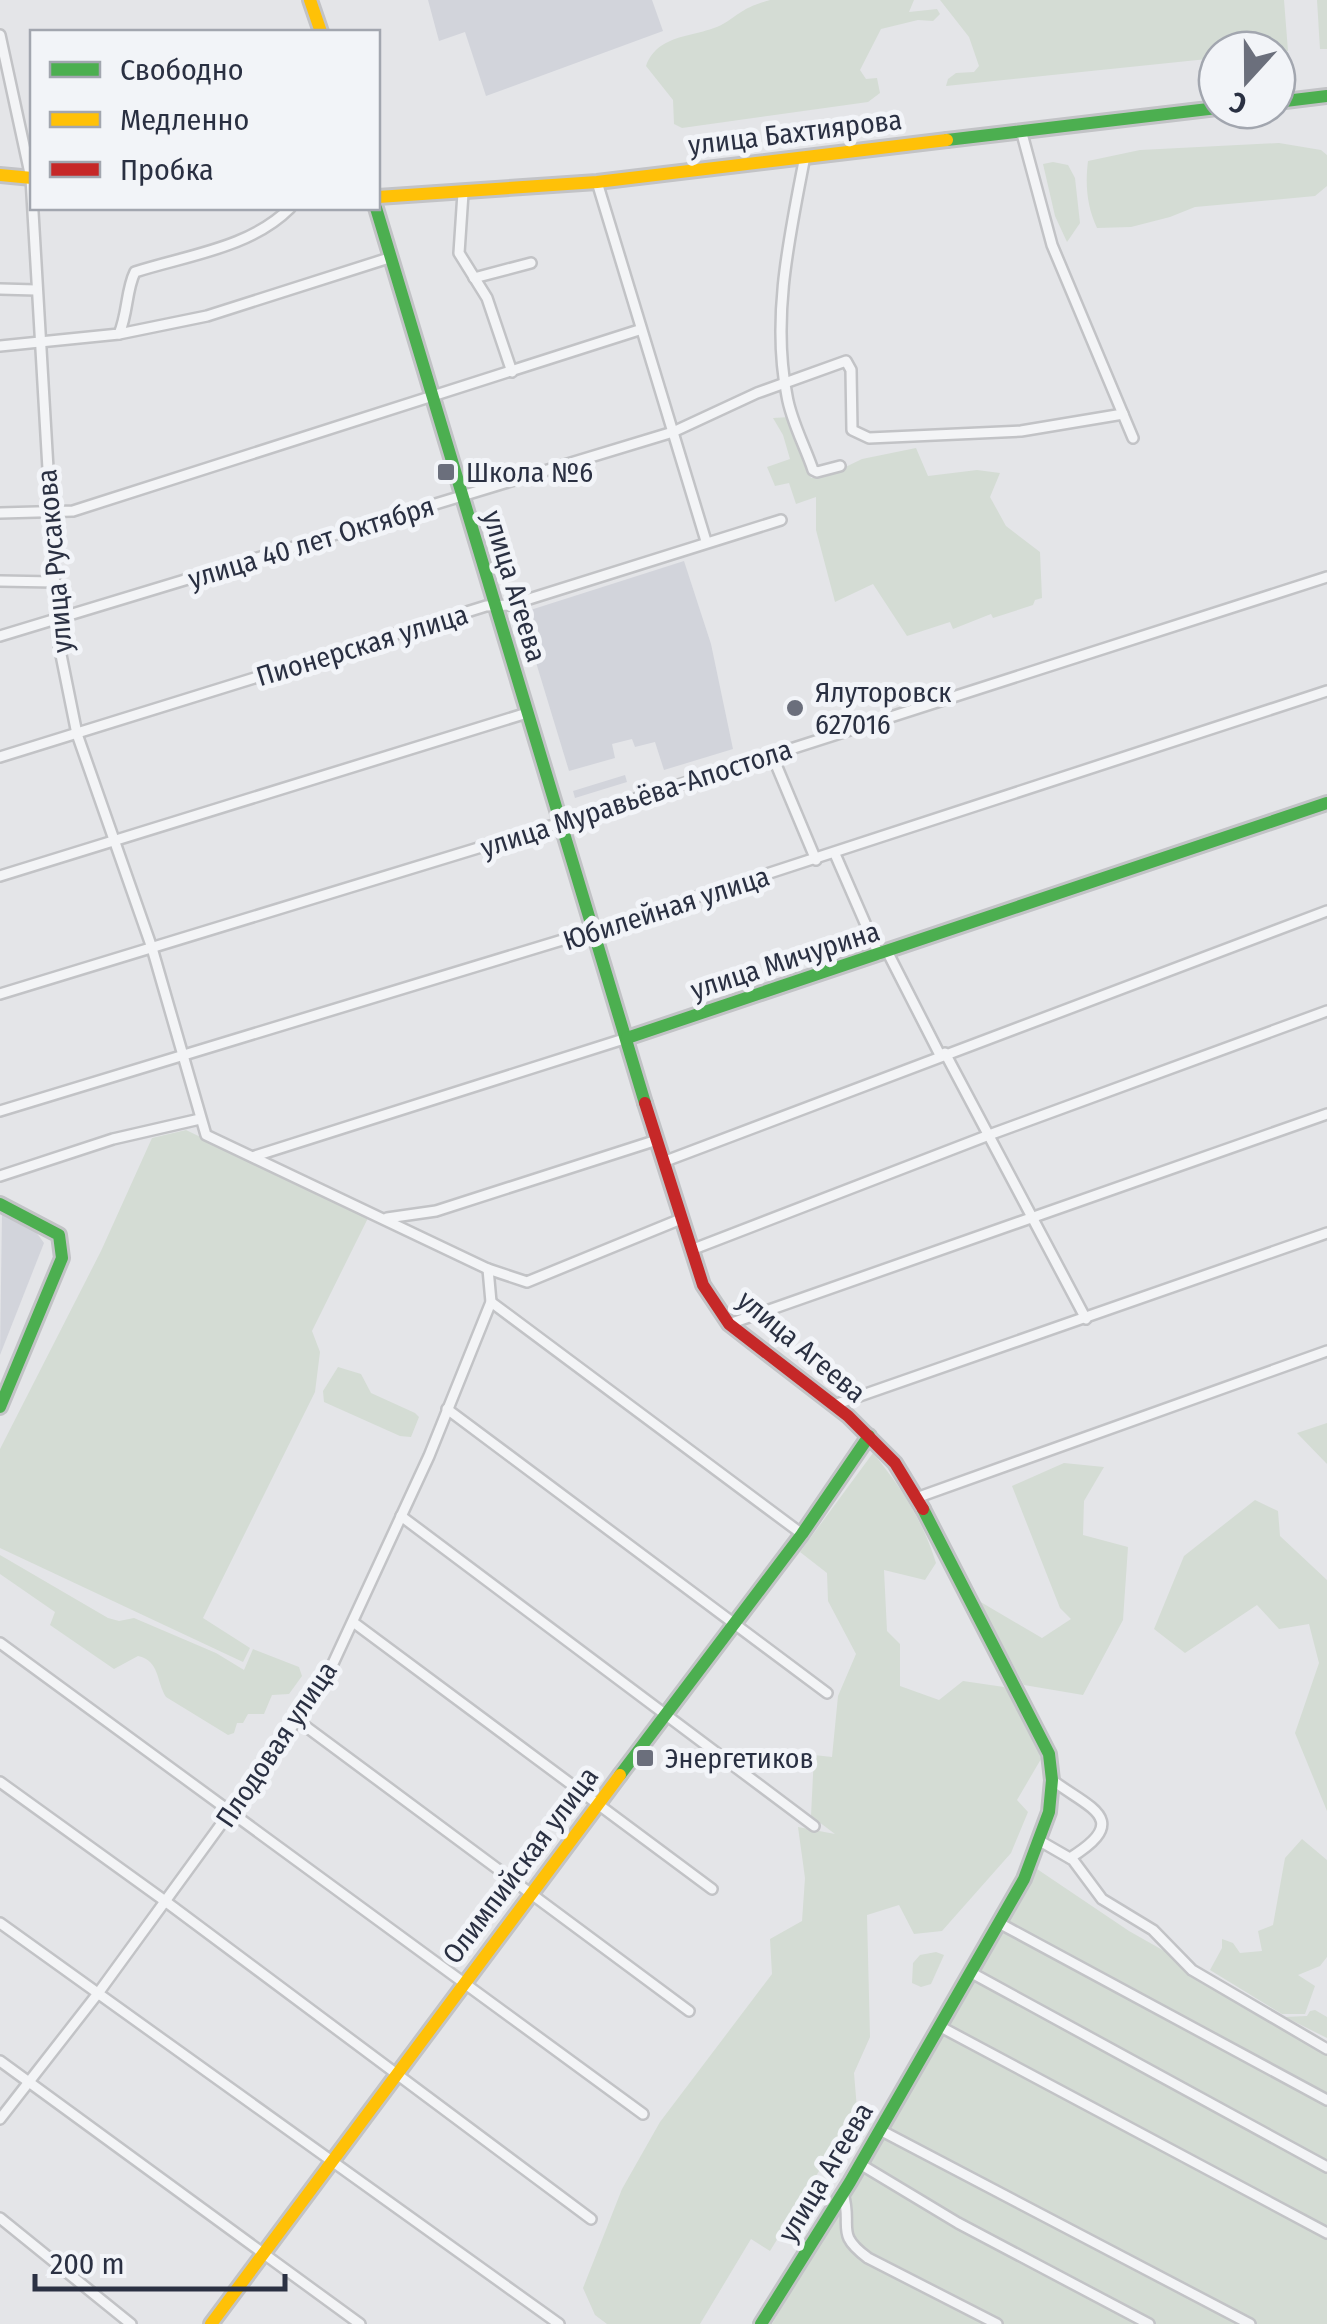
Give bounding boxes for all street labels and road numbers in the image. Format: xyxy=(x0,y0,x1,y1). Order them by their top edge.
street label: улица Бахтиярова xyxy=(686,103,904,162)
street label: улица Русакова xyxy=(30,468,79,654)
street label: улица 40 лет Октября xyxy=(184,489,438,596)
street label: улица Агеева xyxy=(476,506,553,666)
street label: Пионерская улица xyxy=(252,598,472,693)
street label: улица Муравьёва-Апостола xyxy=(476,733,796,864)
street label: Юбилейная улица xyxy=(559,860,773,957)
street label: улица Мичурина xyxy=(687,914,884,1007)
street label: улица Агеева xyxy=(731,1283,872,1409)
street label: Плодовая улица xyxy=(209,1655,344,1833)
street label: Олимпийская улица xyxy=(436,1760,605,1970)
street label: улица Агеева xyxy=(771,2097,880,2248)

